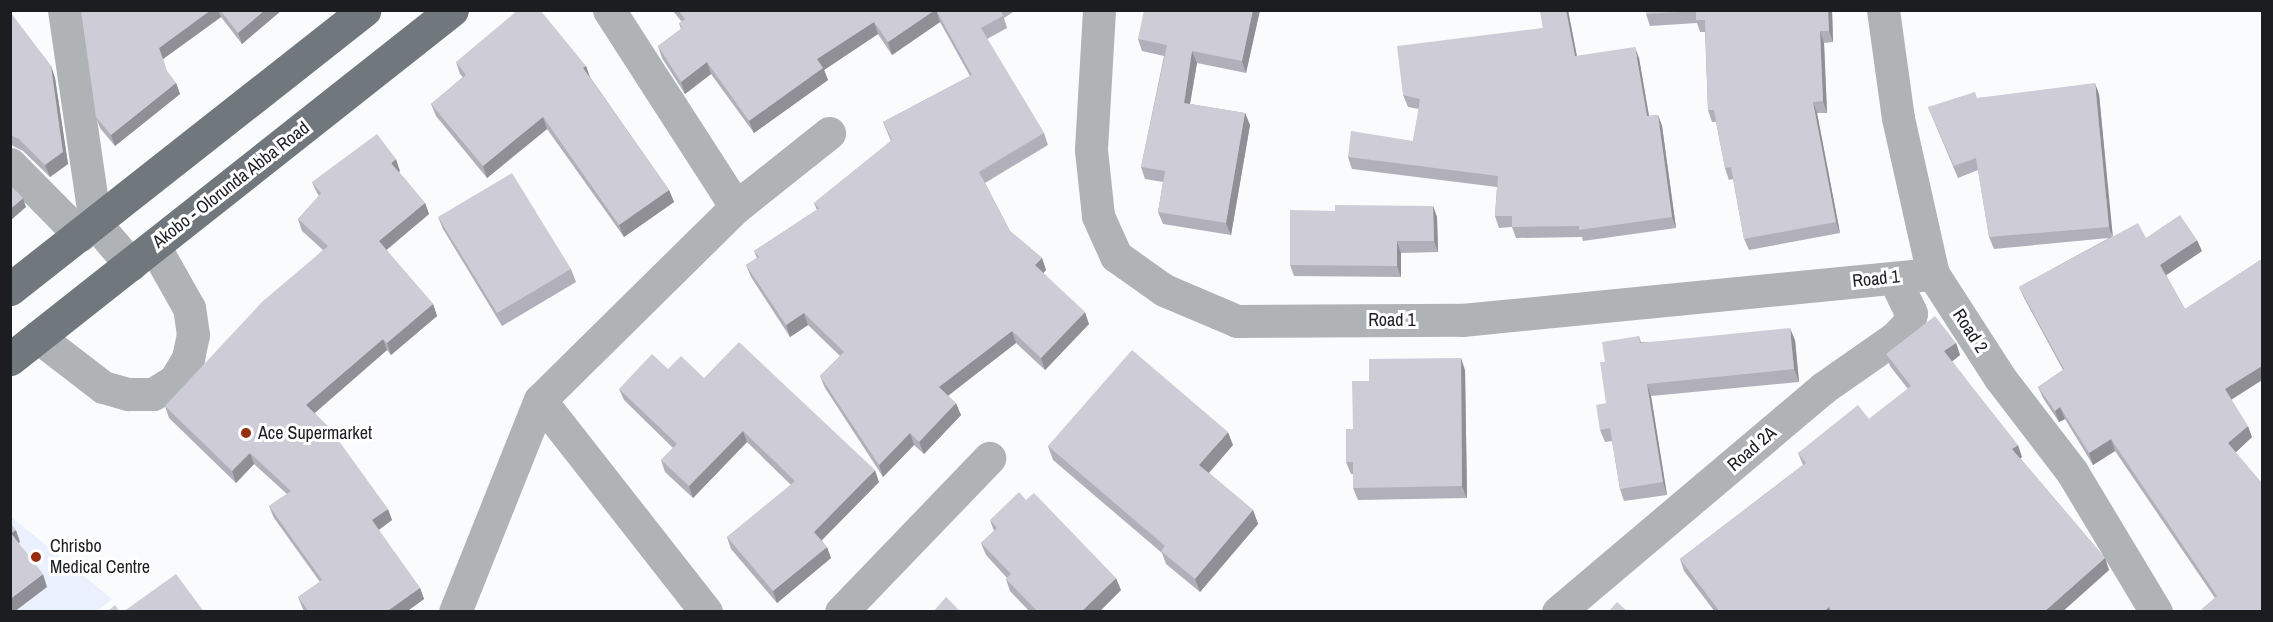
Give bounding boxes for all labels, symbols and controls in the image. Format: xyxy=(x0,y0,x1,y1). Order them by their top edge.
street label: Akobo - Olorunda Abba Road xyxy=(148,117,314,253)
street label: Road 1 xyxy=(1851,266,1901,292)
street label: Road 2 xyxy=(1948,305,1992,357)
street label: Road 1 xyxy=(1368,309,1416,331)
place label: Ace Supermarket xyxy=(258,422,372,444)
street label: Road 2A xyxy=(1723,422,1781,476)
marker: Ace Supermarket xyxy=(239,426,253,440)
place label: Chrisbo Medical Centre xyxy=(50,536,150,578)
marker: Chrisbo Medical Centre xyxy=(27,548,45,566)

